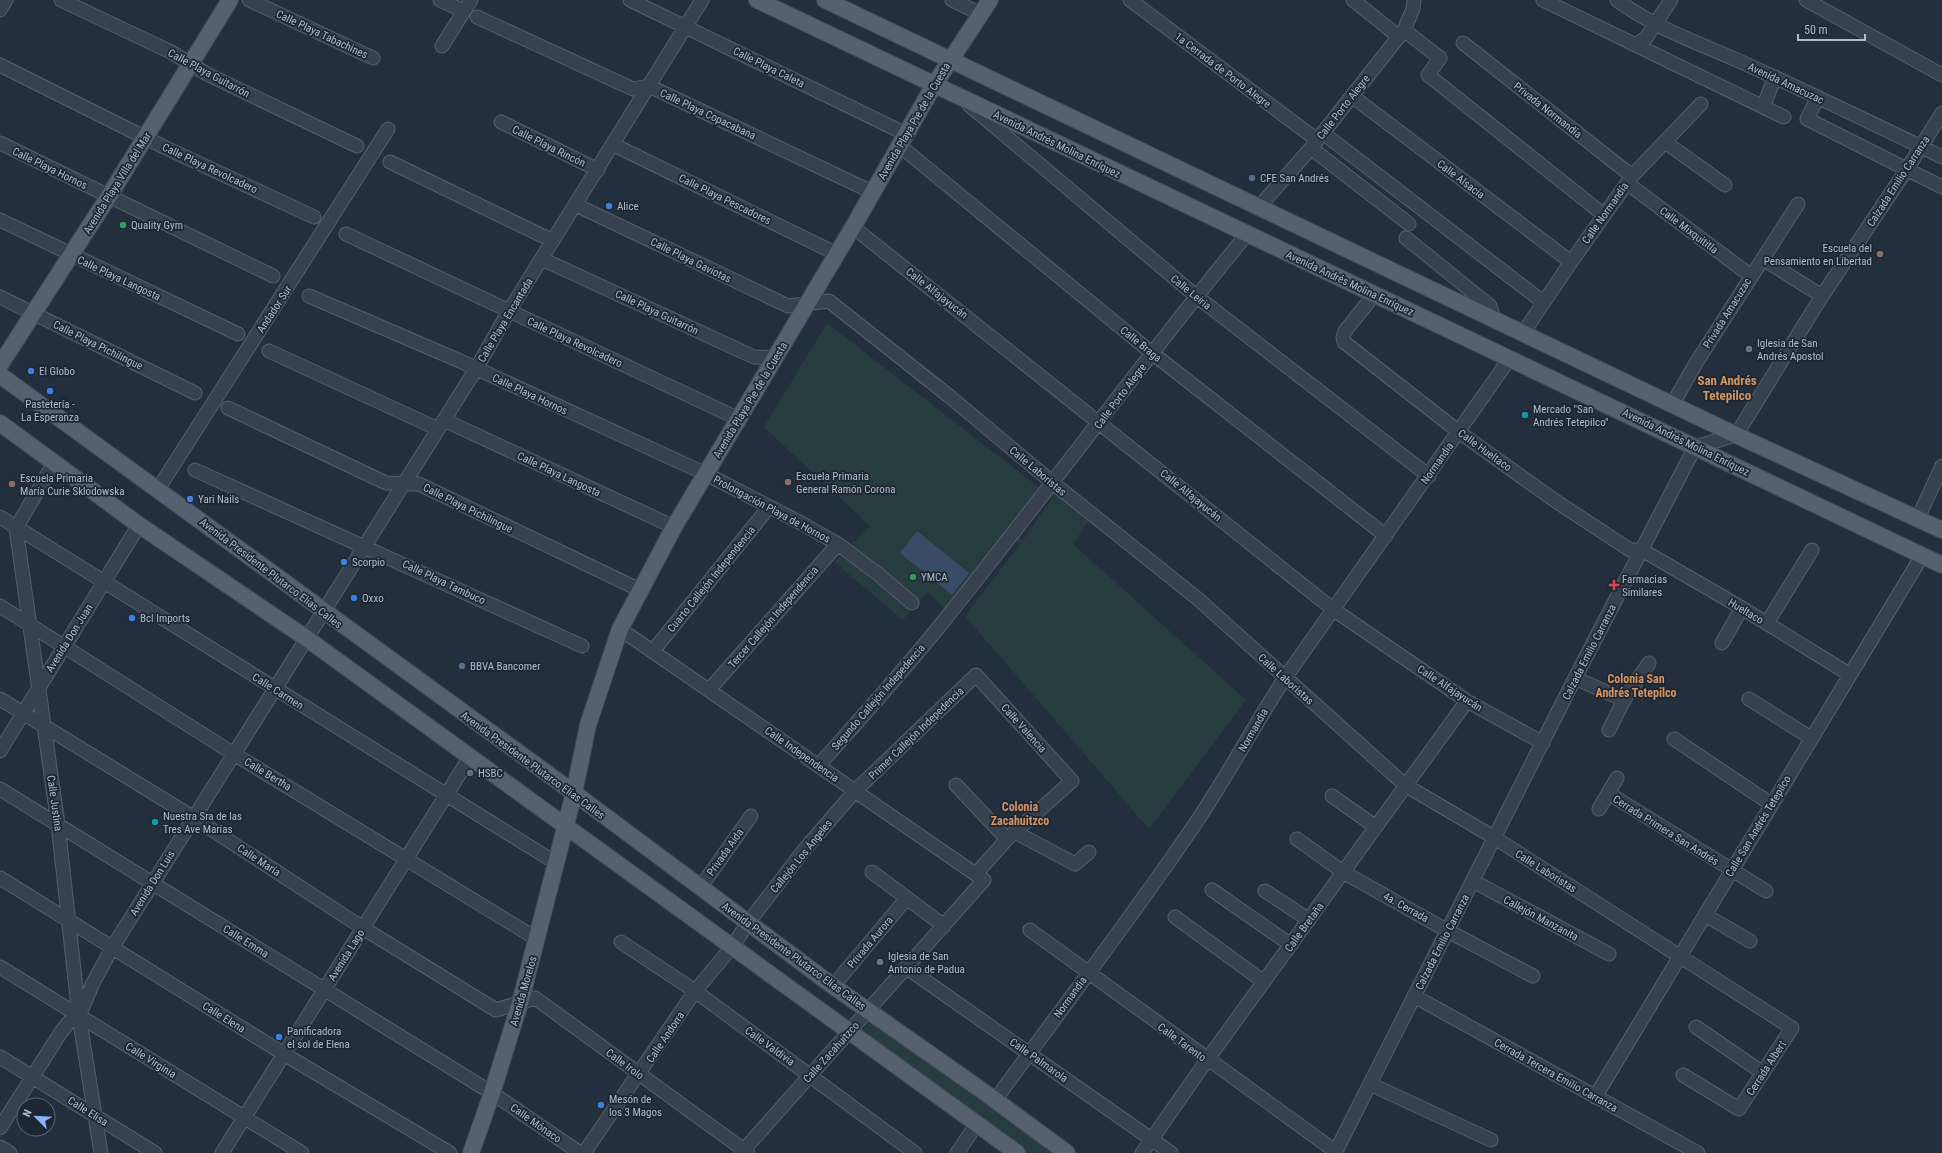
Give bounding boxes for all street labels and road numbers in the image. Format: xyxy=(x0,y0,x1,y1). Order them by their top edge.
street label: Calle Playa Tabachines xyxy=(274,8,370,61)
street label: 1a Cerrada de Porto Alegre xyxy=(1172,30,1273,111)
street label: Calle Playa Caleta xyxy=(731,44,807,90)
street label: Calle Playa Guitarrón xyxy=(166,46,252,100)
street label: Avenida Playa Pie de la Cuesta xyxy=(876,60,953,182)
street label: Avenida Amacuzac xyxy=(1746,60,1826,107)
street label: Calle Porto Alegre xyxy=(1314,72,1373,142)
street label: Privada Normandía xyxy=(1511,80,1584,141)
street label: Calle Playa Copacabana xyxy=(658,86,758,142)
street label: Avenida Andrés Molina Enríquez xyxy=(991,108,1123,181)
street label: Calle Playa Rincón xyxy=(510,123,588,170)
street label: Avenida Playa Villa del Mar xyxy=(81,130,154,236)
street label: Calzada Emilio Carranza xyxy=(1864,134,1933,229)
street label: Calle Playa Revolcadero xyxy=(160,141,260,196)
street label: Calle Playa Hornos xyxy=(10,145,89,192)
street label: Calle Alsacia xyxy=(1434,157,1487,202)
street label: Calle Playa Pescadores xyxy=(676,171,773,227)
street label: Calle Normandía xyxy=(1579,180,1631,247)
street label: Calle Mixquititla xyxy=(1657,204,1721,257)
street label: Calle Playa Gaviotas xyxy=(648,235,733,286)
street label: Avenida Andrés Molina Enríquez xyxy=(1284,248,1416,319)
street label: Calle Playa Langosta xyxy=(75,253,163,304)
street label: Calle Alfajayucán xyxy=(903,265,970,322)
street label: Calle Leiria xyxy=(1168,272,1214,313)
street label: Calle Playa Encantada xyxy=(475,276,536,365)
street label: Privada Amacuzac xyxy=(1701,276,1754,351)
street label: Andador Sur xyxy=(254,283,295,335)
street label: Calle Playa Guitarrón xyxy=(613,287,701,338)
street label: Calle Playa Revolcadero xyxy=(525,315,625,370)
street label: Calle Playa Pichilingue xyxy=(51,318,145,373)
street label: Calle Braga xyxy=(1117,324,1164,365)
street label: Avenida Playa Pie de la Cuesta xyxy=(711,340,790,461)
street label: Calle Porto Alegre xyxy=(1092,361,1149,432)
street label: Calle Playa Hornos xyxy=(490,371,570,418)
street label: Avenida Andrés Molina Enríquez xyxy=(1620,406,1752,479)
street label: Calle Hueltaco xyxy=(1455,427,1514,475)
street label: Normandia xyxy=(1418,440,1456,487)
street label: Calle Laboristas xyxy=(1007,444,1069,499)
street label: Calle Playa Langosta xyxy=(515,449,603,500)
street label: Calle Alfajayucán xyxy=(1157,467,1224,524)
street label: Prolongación Playa de Hornos xyxy=(711,473,833,546)
street label: Calle Playa Pichilingue xyxy=(421,481,515,536)
street label: Avenida Presidente Plutarco Elías Calles xyxy=(197,516,344,631)
street label: Cuarto Callejón Independencia xyxy=(665,524,758,635)
street label: Calle Playa Tambuco xyxy=(400,558,488,608)
street label: Tercer Callejón Independencia xyxy=(726,564,821,671)
street label: Hueltaco xyxy=(1726,596,1766,627)
street label: Avenida Don Juan xyxy=(43,602,96,675)
street label: Calzada Emilio Carranza xyxy=(1560,602,1619,702)
street label: Segundo Callejón Indepedencia xyxy=(829,642,928,753)
street label: Calle Laboristas xyxy=(1255,651,1316,708)
street label: Calle Alfajayucán xyxy=(1415,663,1485,714)
street label: Calle Carmen xyxy=(250,671,306,712)
street label: Primer Callejón Indepedencia xyxy=(866,685,967,782)
street label: Calle Valencia xyxy=(998,701,1049,755)
street label: Normandia xyxy=(1236,706,1271,754)
street label: Avenida Presidente Plutarco Elías Calles xyxy=(458,709,607,822)
street label: Calle Independencia xyxy=(762,724,841,785)
street label: Calle Bertha xyxy=(242,755,294,794)
street label: Calle San Andrés Tetepilco xyxy=(1723,773,1794,879)
street label: Calle Justina xyxy=(44,774,65,832)
street label: Cerrada Primera San Andrés xyxy=(1611,793,1721,868)
street label: Callejón Los Ángeles xyxy=(768,817,835,896)
street label: Privada Aida xyxy=(704,826,746,878)
street label: Calle María xyxy=(235,842,283,879)
street label: Calle Laboristas xyxy=(1513,847,1579,896)
street label: Avenida Don Luis xyxy=(127,848,178,918)
street label: 4a. Cerrada xyxy=(1381,890,1431,925)
street label: Calzada Emilio Carranza xyxy=(1413,892,1472,992)
street label: Callejón Manzanita xyxy=(1501,893,1580,944)
street label: Avenida Presidente Plutarco Elías Calles xyxy=(719,900,868,1013)
street label: Calle Bretaña xyxy=(1282,900,1327,954)
street label: Privada Aurora xyxy=(845,914,896,971)
street label: Calle Emma xyxy=(220,922,271,961)
street label: Avenida Lago xyxy=(325,927,368,983)
street label: Avenida Morelos xyxy=(507,955,540,1028)
street label: Normandia xyxy=(1051,974,1090,1020)
street label: Calle Elena xyxy=(200,999,248,1036)
street label: Calle Andorra xyxy=(644,1009,687,1065)
street label: Calle Zacahuitzco xyxy=(801,1019,862,1085)
street label: Calle Tarento xyxy=(1155,1020,1209,1065)
street label: Calle Valdivia xyxy=(742,1024,797,1069)
street label: Calle Palmarola xyxy=(1007,1036,1070,1085)
street label: Cerrada Tercera Emilio Carranza xyxy=(1492,1036,1620,1115)
street label: Cerrada Albert xyxy=(1744,1038,1789,1098)
street label: Calle Virginia xyxy=(123,1040,178,1081)
street label: Calle Irolo xyxy=(603,1046,647,1083)
street label: Calle Elisa xyxy=(65,1094,110,1129)
street label: Calle Mónaco xyxy=(508,1101,564,1146)

